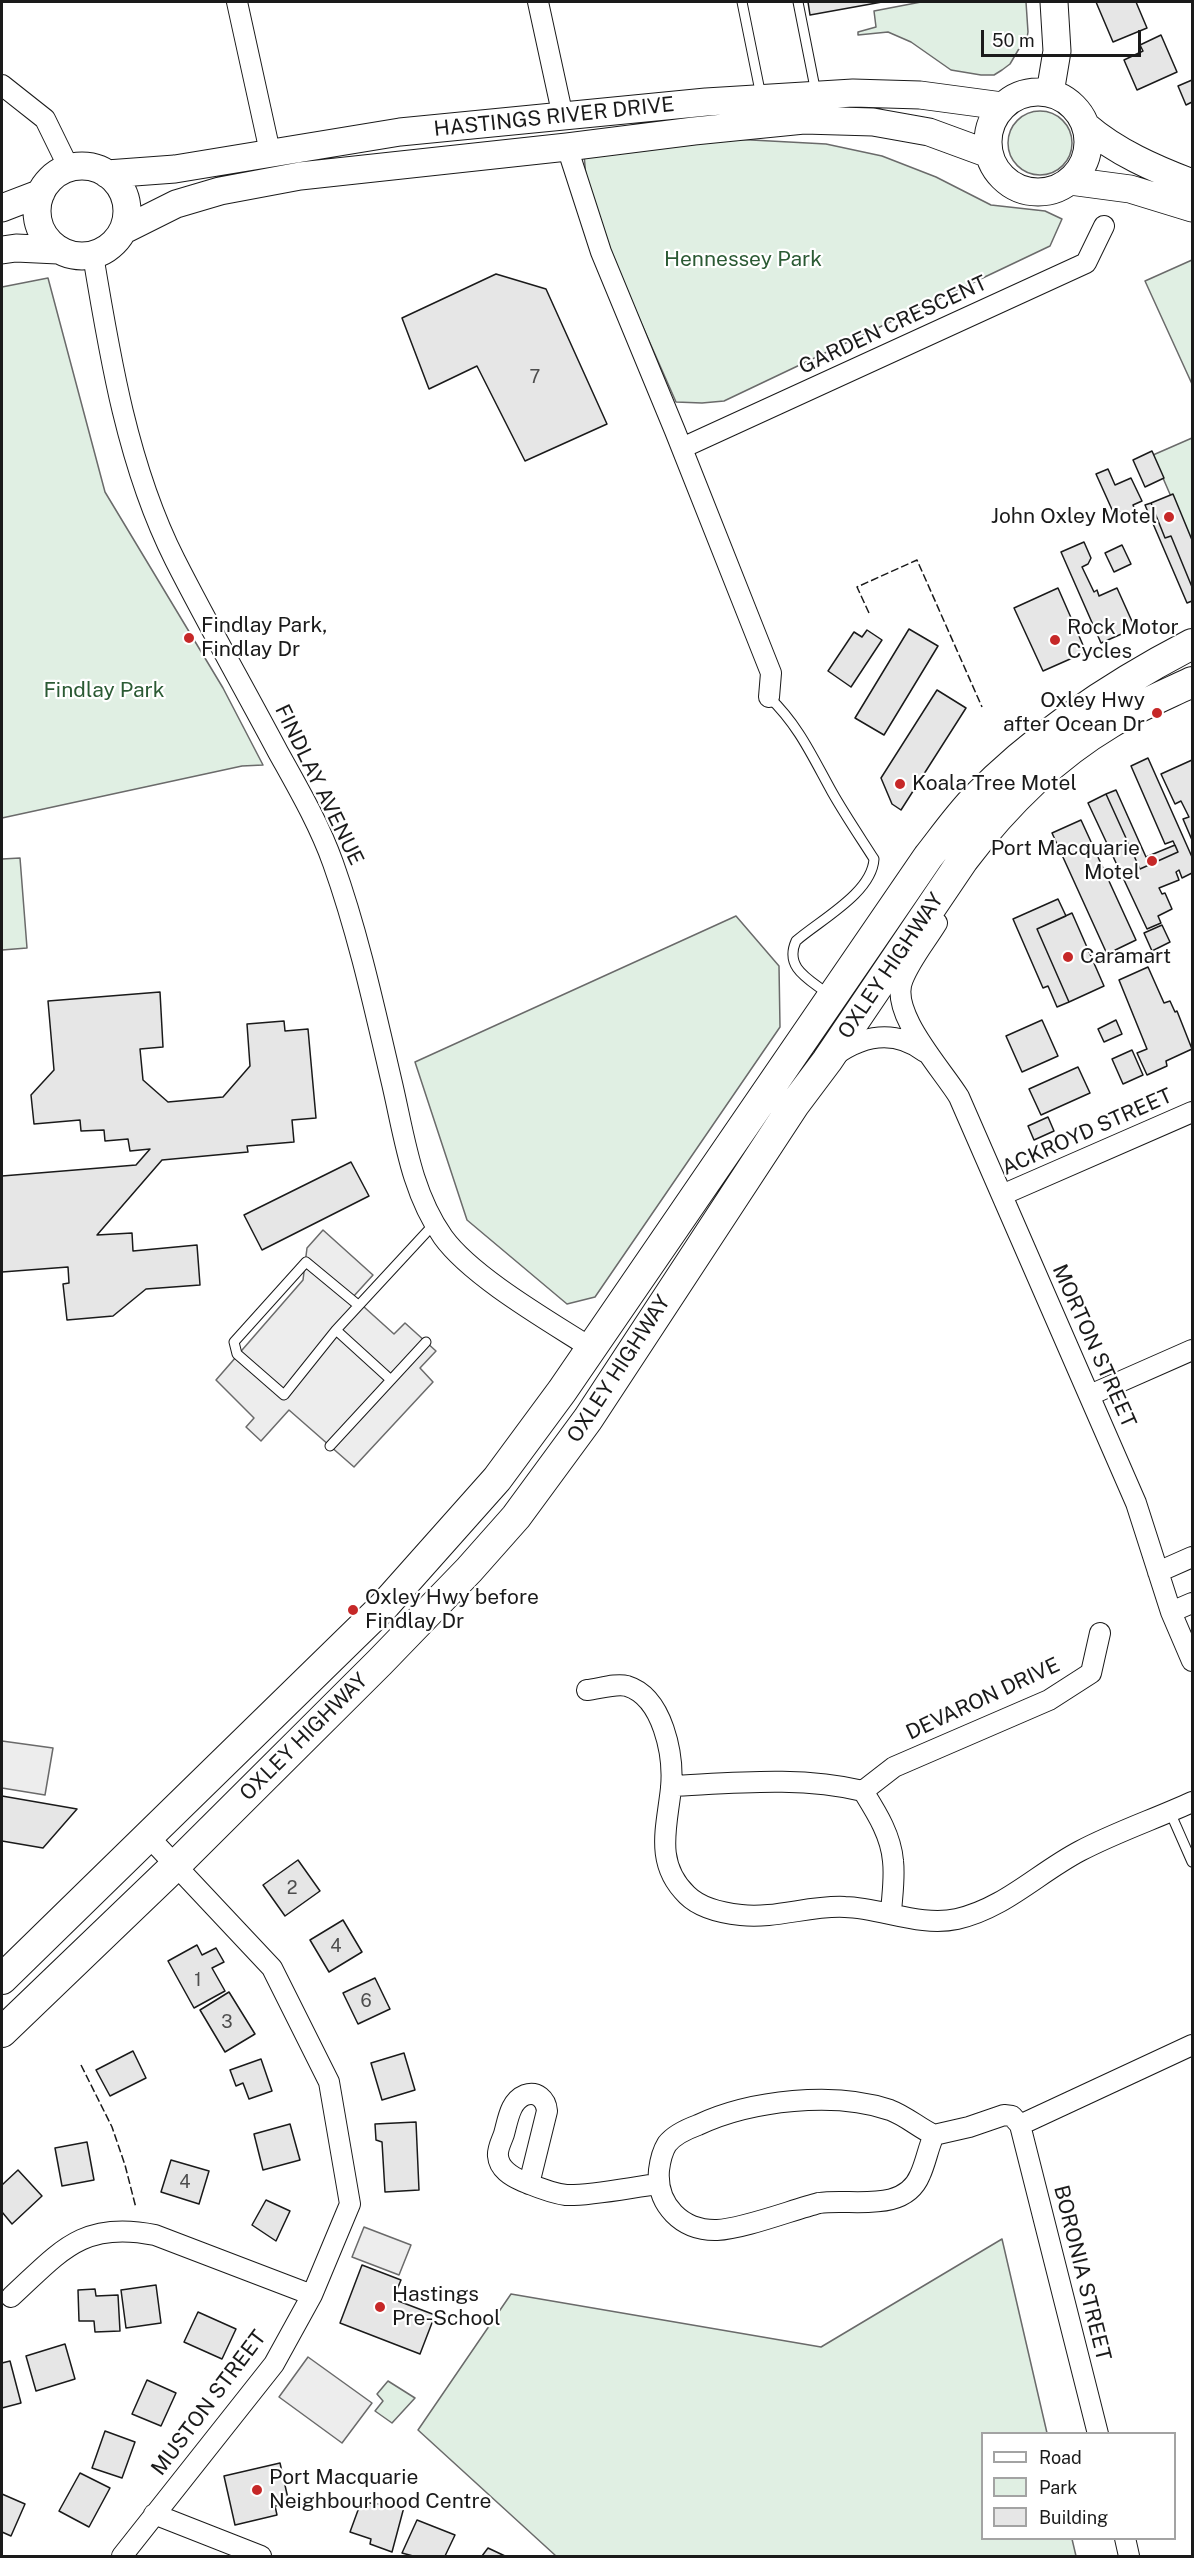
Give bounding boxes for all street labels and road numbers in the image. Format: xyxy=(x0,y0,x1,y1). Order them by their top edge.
street label: HASTINGS RIVER DRIVE xyxy=(432,92,676,142)
street label: GARDEN CRESCENT xyxy=(795,270,991,380)
street label: FINDLAY AVENUE xyxy=(269,701,369,869)
street label: OXLEY HIGHWAY xyxy=(833,888,949,1044)
street label: ACKROYD STREET xyxy=(998,1083,1176,1181)
street label: MORTON STREET xyxy=(1047,1260,1141,1432)
street label: OXLEY HIGHWAY xyxy=(562,1291,676,1447)
street label: DEVARON DRIVE xyxy=(902,1652,1064,1746)
street label: OXLEY HIGHWAY xyxy=(235,1668,373,1806)
street label: BORONIA STREET xyxy=(1048,2183,1116,2363)
street label: MUSTON STREET xyxy=(146,2326,272,2480)

